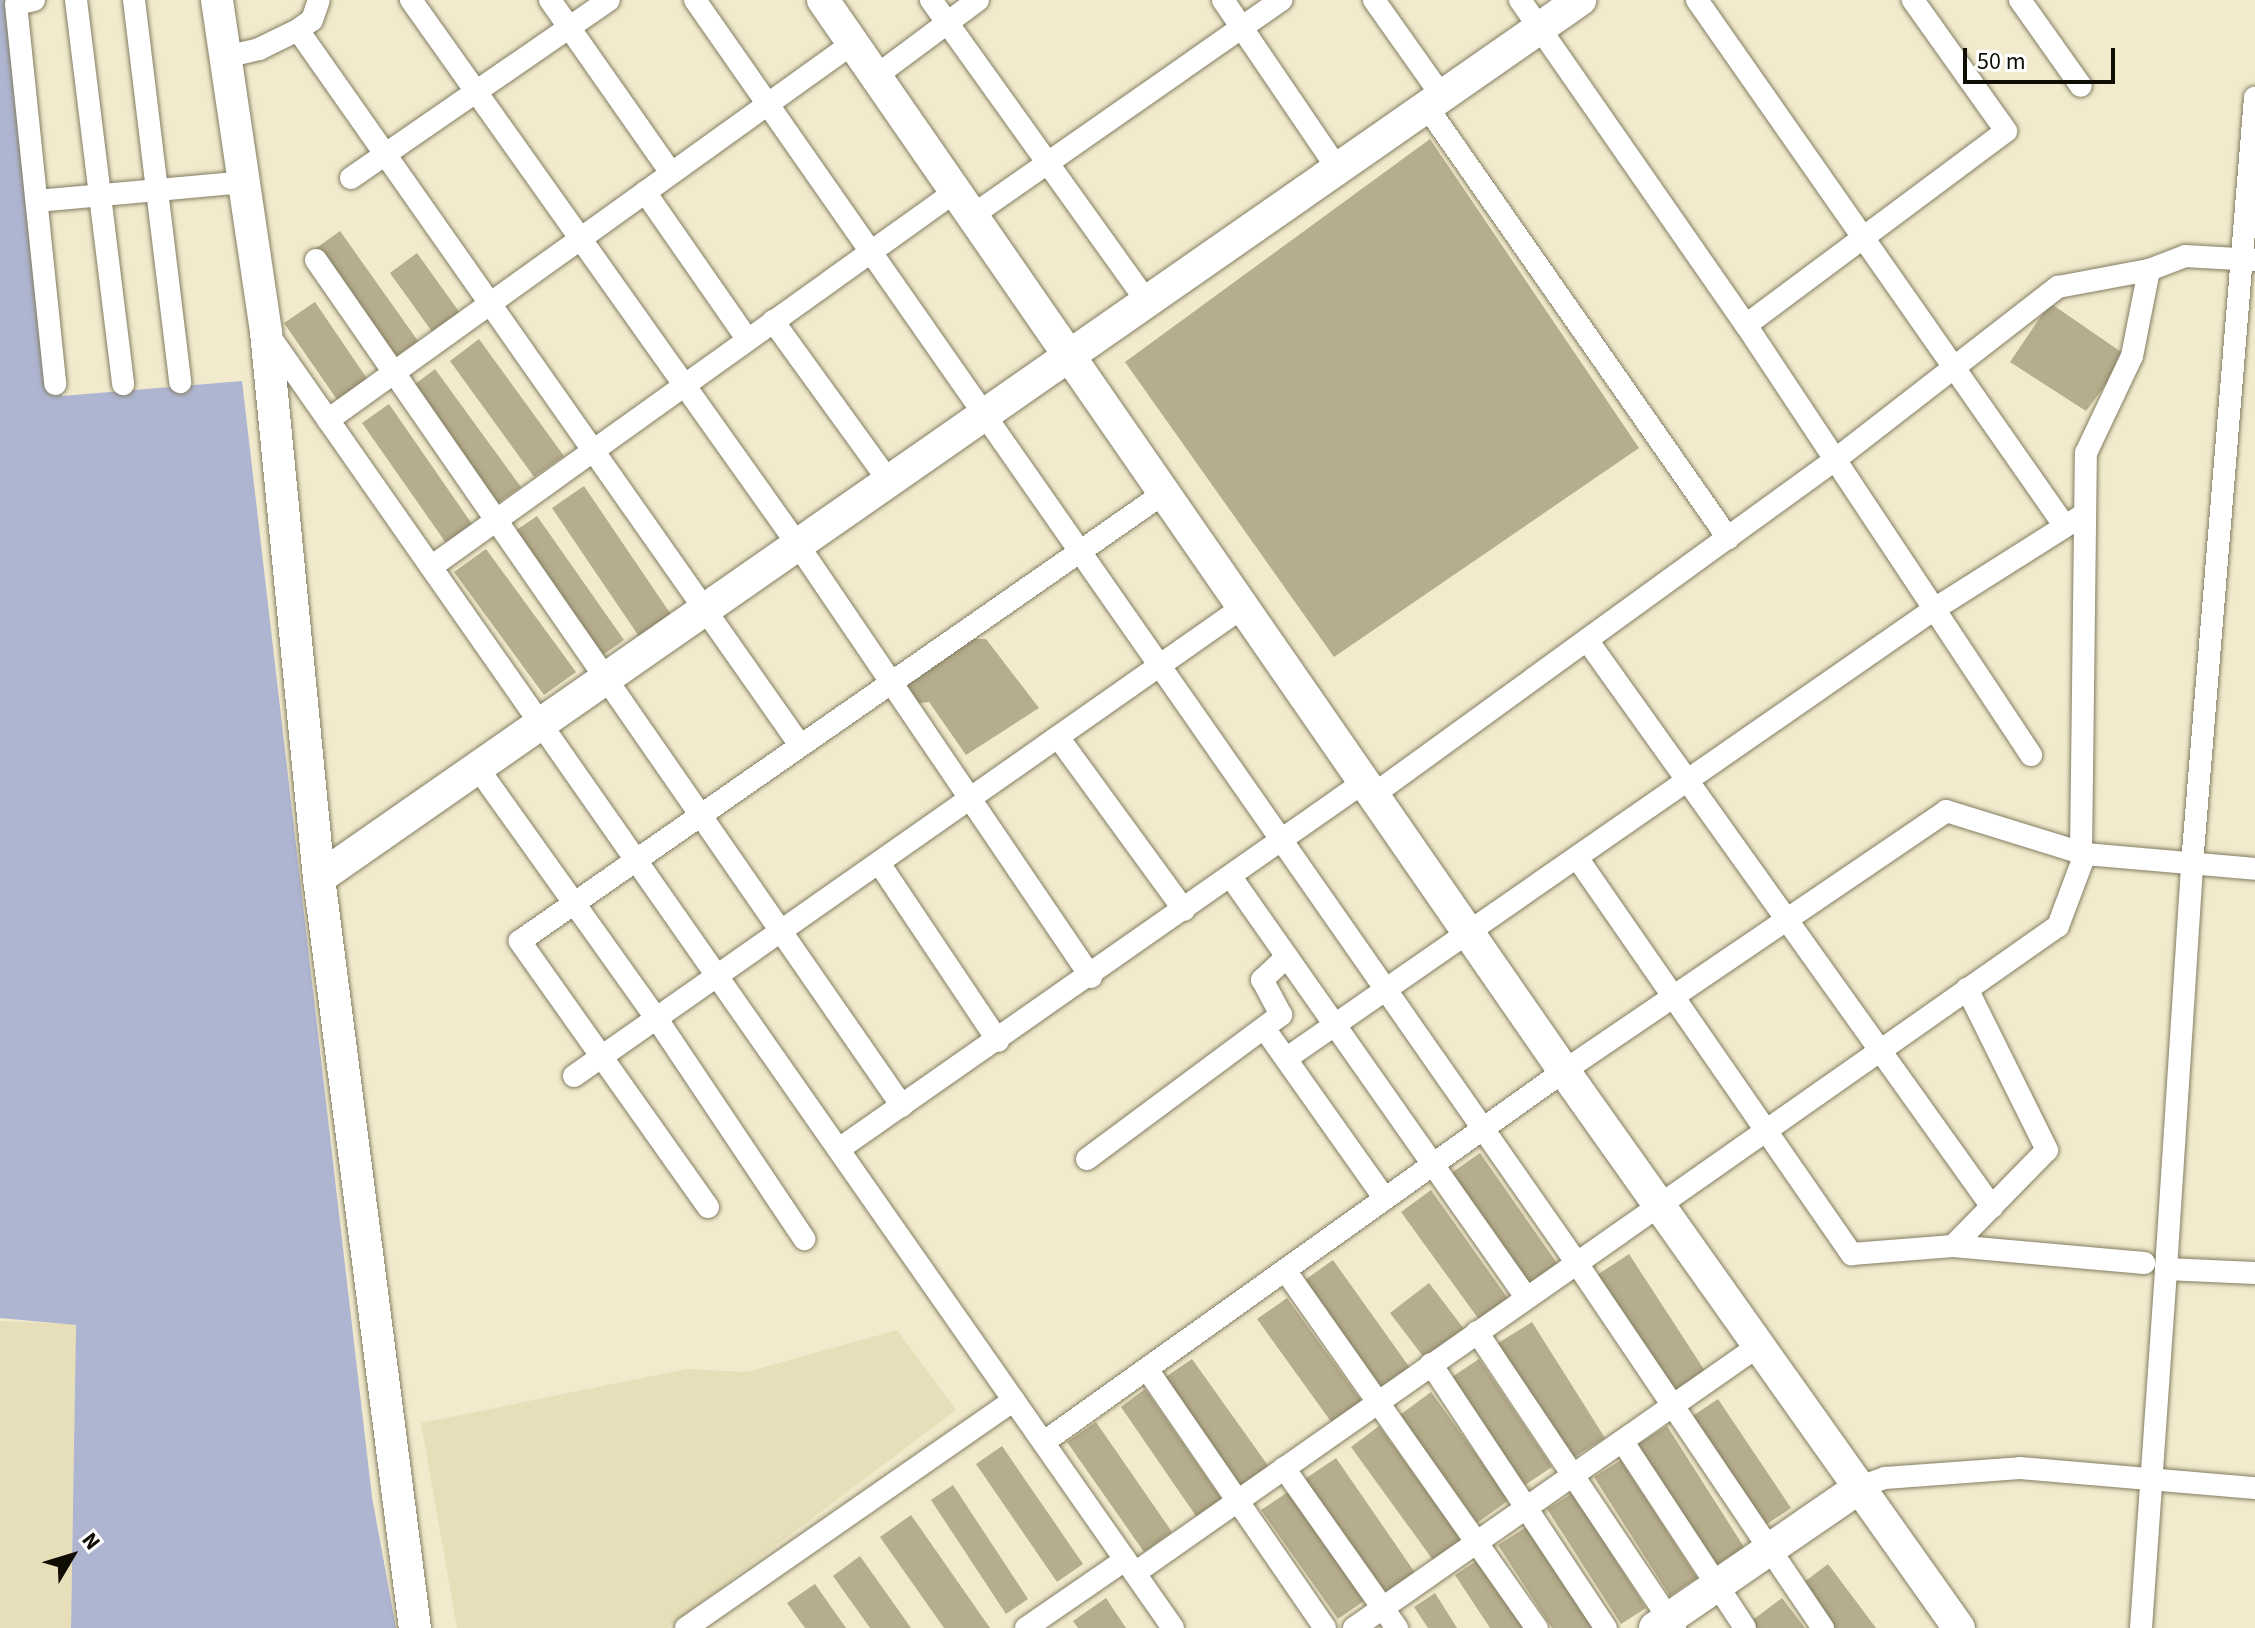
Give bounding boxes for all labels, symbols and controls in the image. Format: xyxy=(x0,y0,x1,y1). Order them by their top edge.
scale bar xyxy=(1967,32,2119,82)
text: 50 m xyxy=(1977,44,2026,79)
north arrow xyxy=(32,1516,112,1596)
text: N xyxy=(74,1526,108,1557)

